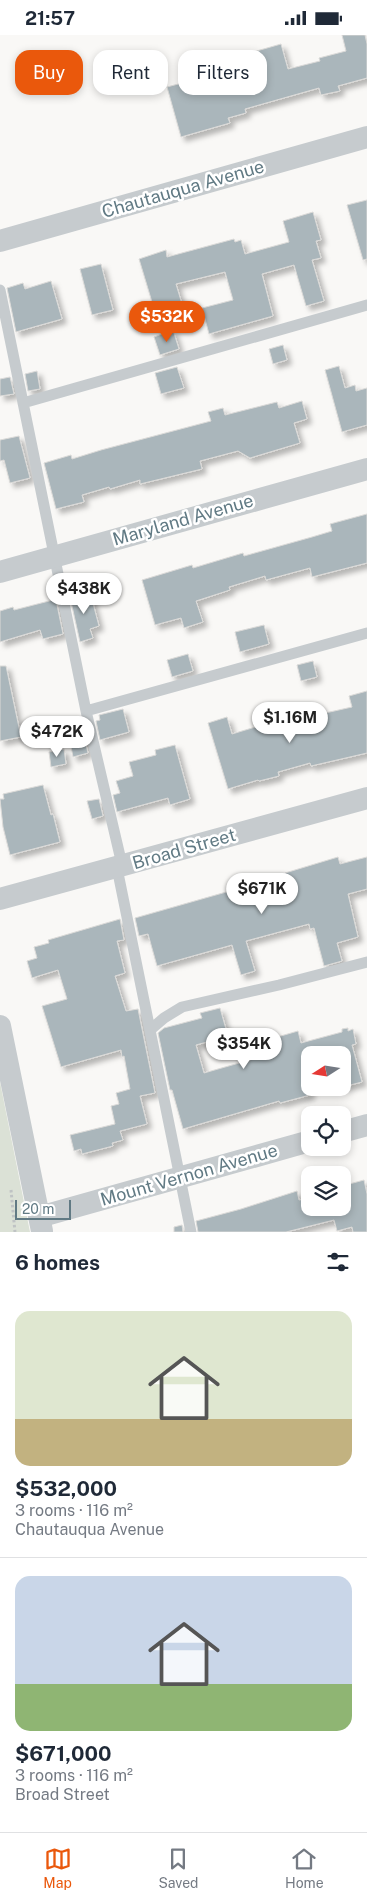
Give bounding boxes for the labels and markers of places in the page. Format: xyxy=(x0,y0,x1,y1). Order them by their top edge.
pin: $532K xyxy=(132,301,202,343)
pin: $438K xyxy=(49,573,119,615)
pin: $1.16M xyxy=(249,701,331,744)
pin: $472K xyxy=(22,715,92,758)
pin: $671K xyxy=(227,873,297,915)
pin: $354K xyxy=(209,1027,279,1070)

